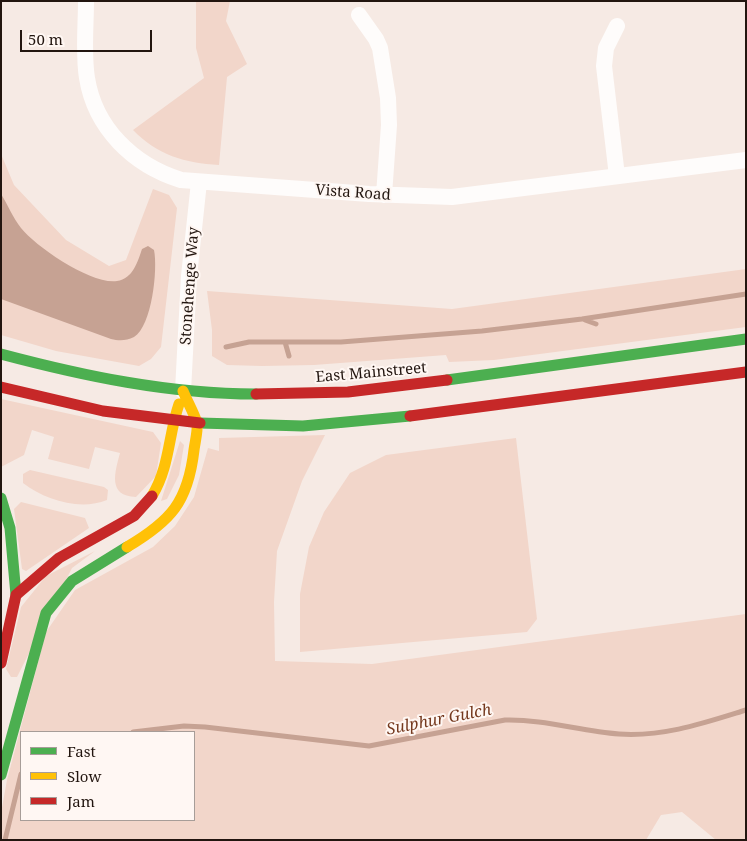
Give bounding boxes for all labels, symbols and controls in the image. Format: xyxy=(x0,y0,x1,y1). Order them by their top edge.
scale bar xyxy=(22,20,155,52)
text: 50 m xyxy=(28,29,63,49)
street label: Vista Road xyxy=(315,181,391,205)
street label: Stonehenge Way xyxy=(177,226,203,346)
street label: East Mainstreet xyxy=(315,359,427,387)
water label: Sulphur Gulch xyxy=(385,700,493,740)
legend xyxy=(20,731,195,821)
text: Fast xyxy=(67,741,96,761)
text: Slow xyxy=(67,766,101,786)
text: Jam xyxy=(67,791,95,811)

